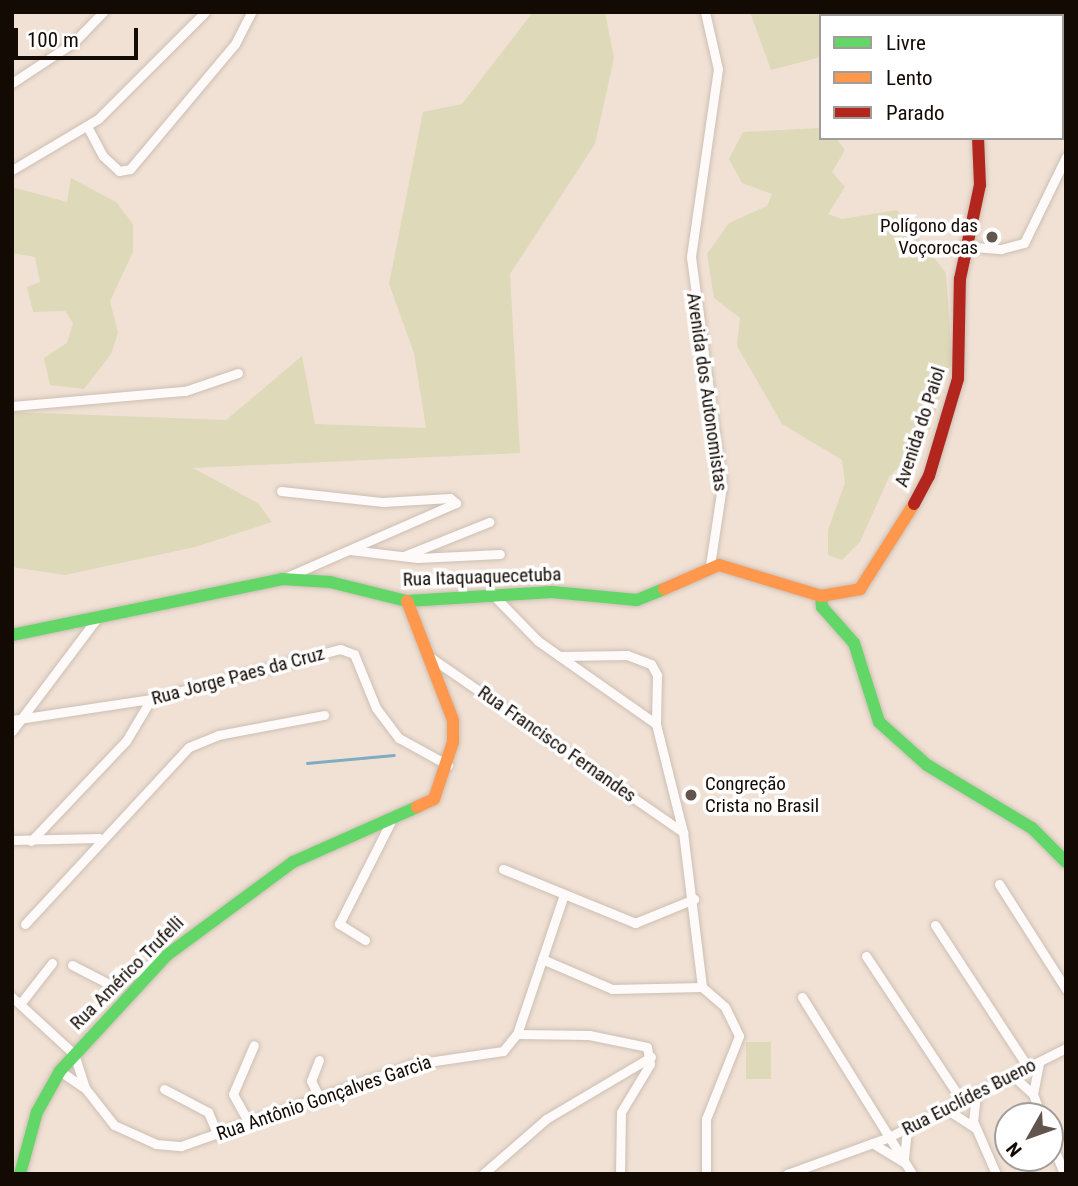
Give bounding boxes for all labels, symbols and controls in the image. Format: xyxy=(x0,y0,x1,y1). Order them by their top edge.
scale bar xyxy=(18,14,142,58)
legend xyxy=(819,14,1064,140)
text: 100 m xyxy=(27,28,79,52)
text: Livre xyxy=(886,31,926,55)
text: Lento xyxy=(886,66,933,90)
text: Parado xyxy=(886,101,945,125)
place label: Polígono das Voçorocas xyxy=(880,215,978,259)
marker: Polígono das Voçorocas xyxy=(984,229,1000,245)
street label: Avenida dos Autonomistas xyxy=(682,291,732,493)
street label: Avenida do Paiol xyxy=(890,364,950,490)
street label: Rua Itaquaquecetuba xyxy=(402,563,562,591)
street label: Rua Jorge Paes da Cruz xyxy=(149,642,327,710)
street label: Rua Francisco Fernandes xyxy=(473,681,641,807)
place label: Congreção Crista no Brasil xyxy=(705,773,819,817)
marker: Congreção Crista no Brasil xyxy=(683,787,699,803)
street label: Rua Américo Trufelli xyxy=(65,911,189,1035)
street label: Rua Antônio Gonçalves Garcia xyxy=(214,1050,434,1146)
street label: Rua Euclídes Bueno xyxy=(898,1053,1040,1141)
north arrow xyxy=(994,1102,1064,1172)
text: N xyxy=(1002,1138,1027,1161)

